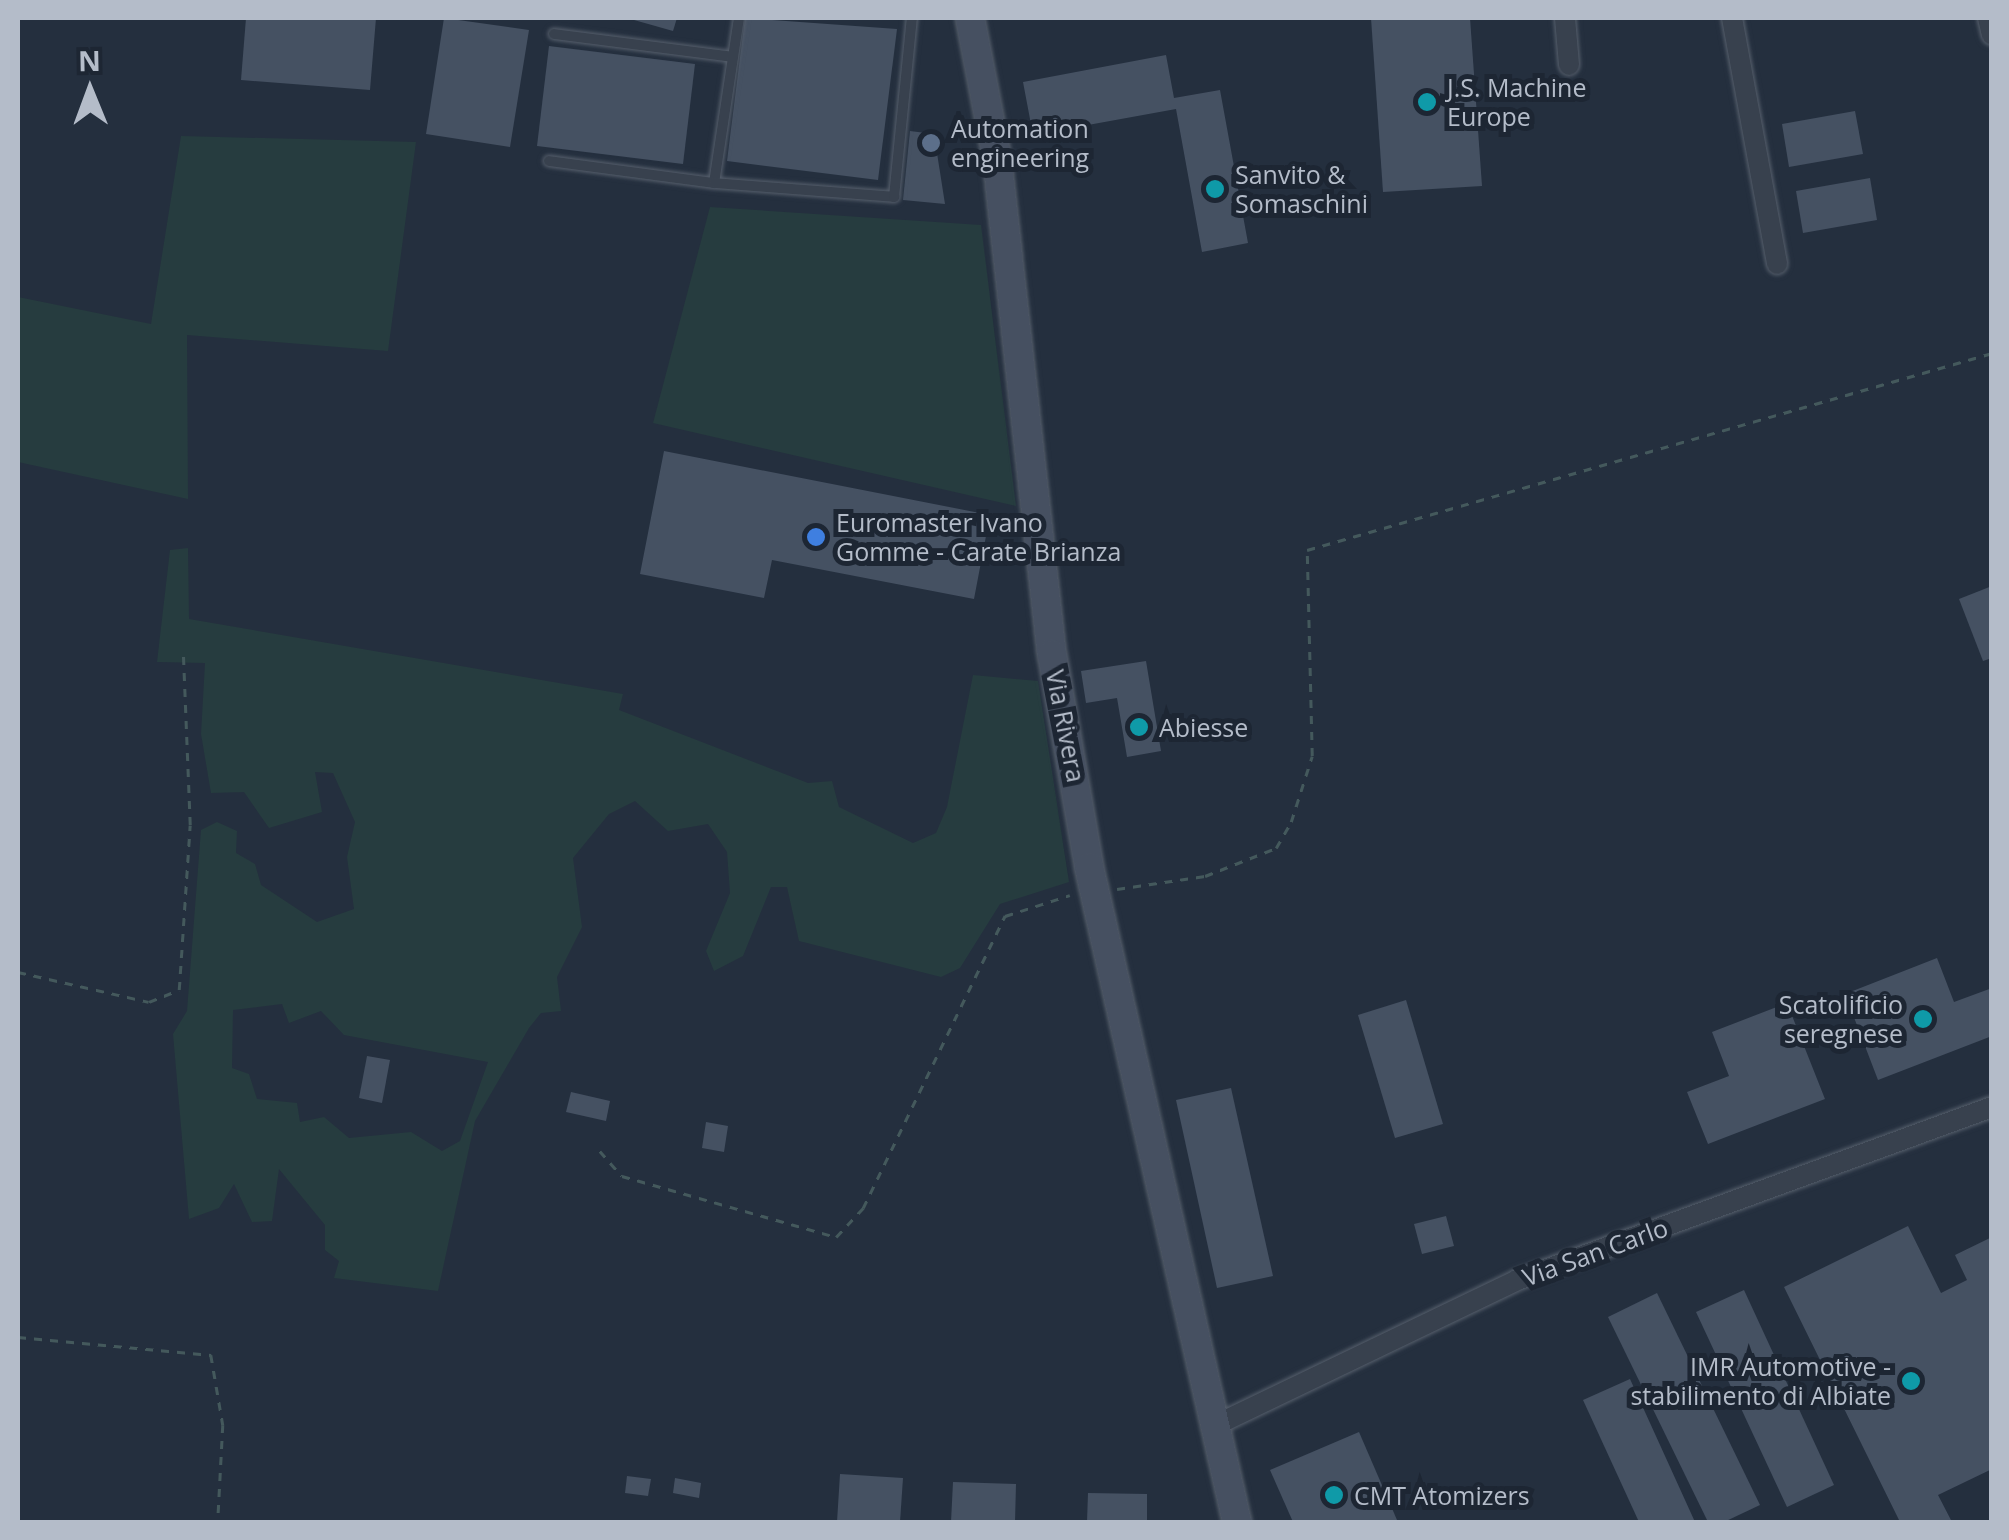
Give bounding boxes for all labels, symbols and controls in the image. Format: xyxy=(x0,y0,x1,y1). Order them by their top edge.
north arrow xyxy=(40,40,140,140)
text: N xyxy=(78,41,101,79)
place label: J.S. Machine Europe xyxy=(1447,73,1586,132)
marker: J.S. Machine Europe xyxy=(1416,91,1438,113)
place label: Automation engineering xyxy=(951,114,1089,173)
marker: Automation engineering xyxy=(920,132,942,154)
place label: Sanvito & Somaschini xyxy=(1235,160,1368,219)
marker: Sanvito & Somaschini xyxy=(1204,178,1226,200)
place label: Euromaster Ivano Gomme - Carate Brianza xyxy=(836,508,1121,567)
marker: Euromaster Ivano Gomme - Carate Brianza xyxy=(805,526,827,548)
street label: Via Rivera xyxy=(1040,667,1092,785)
place label: Abiesse xyxy=(1159,712,1248,742)
marker: Abiesse xyxy=(1128,716,1150,738)
place label: Scatolificio seregnese xyxy=(1779,990,1903,1049)
marker: Scatolificio seregnese xyxy=(1912,1008,1934,1030)
street label: Via San Carlo xyxy=(1518,1212,1672,1292)
place label: IMR Automotive - stabilimento di Albiate xyxy=(1630,1352,1891,1411)
marker: IMR Automotive - stabilimento di Albiate xyxy=(1900,1370,1922,1392)
place label: CMT Atomizers xyxy=(1354,1480,1530,1510)
marker: CMT Atomizers xyxy=(1323,1484,1345,1506)

